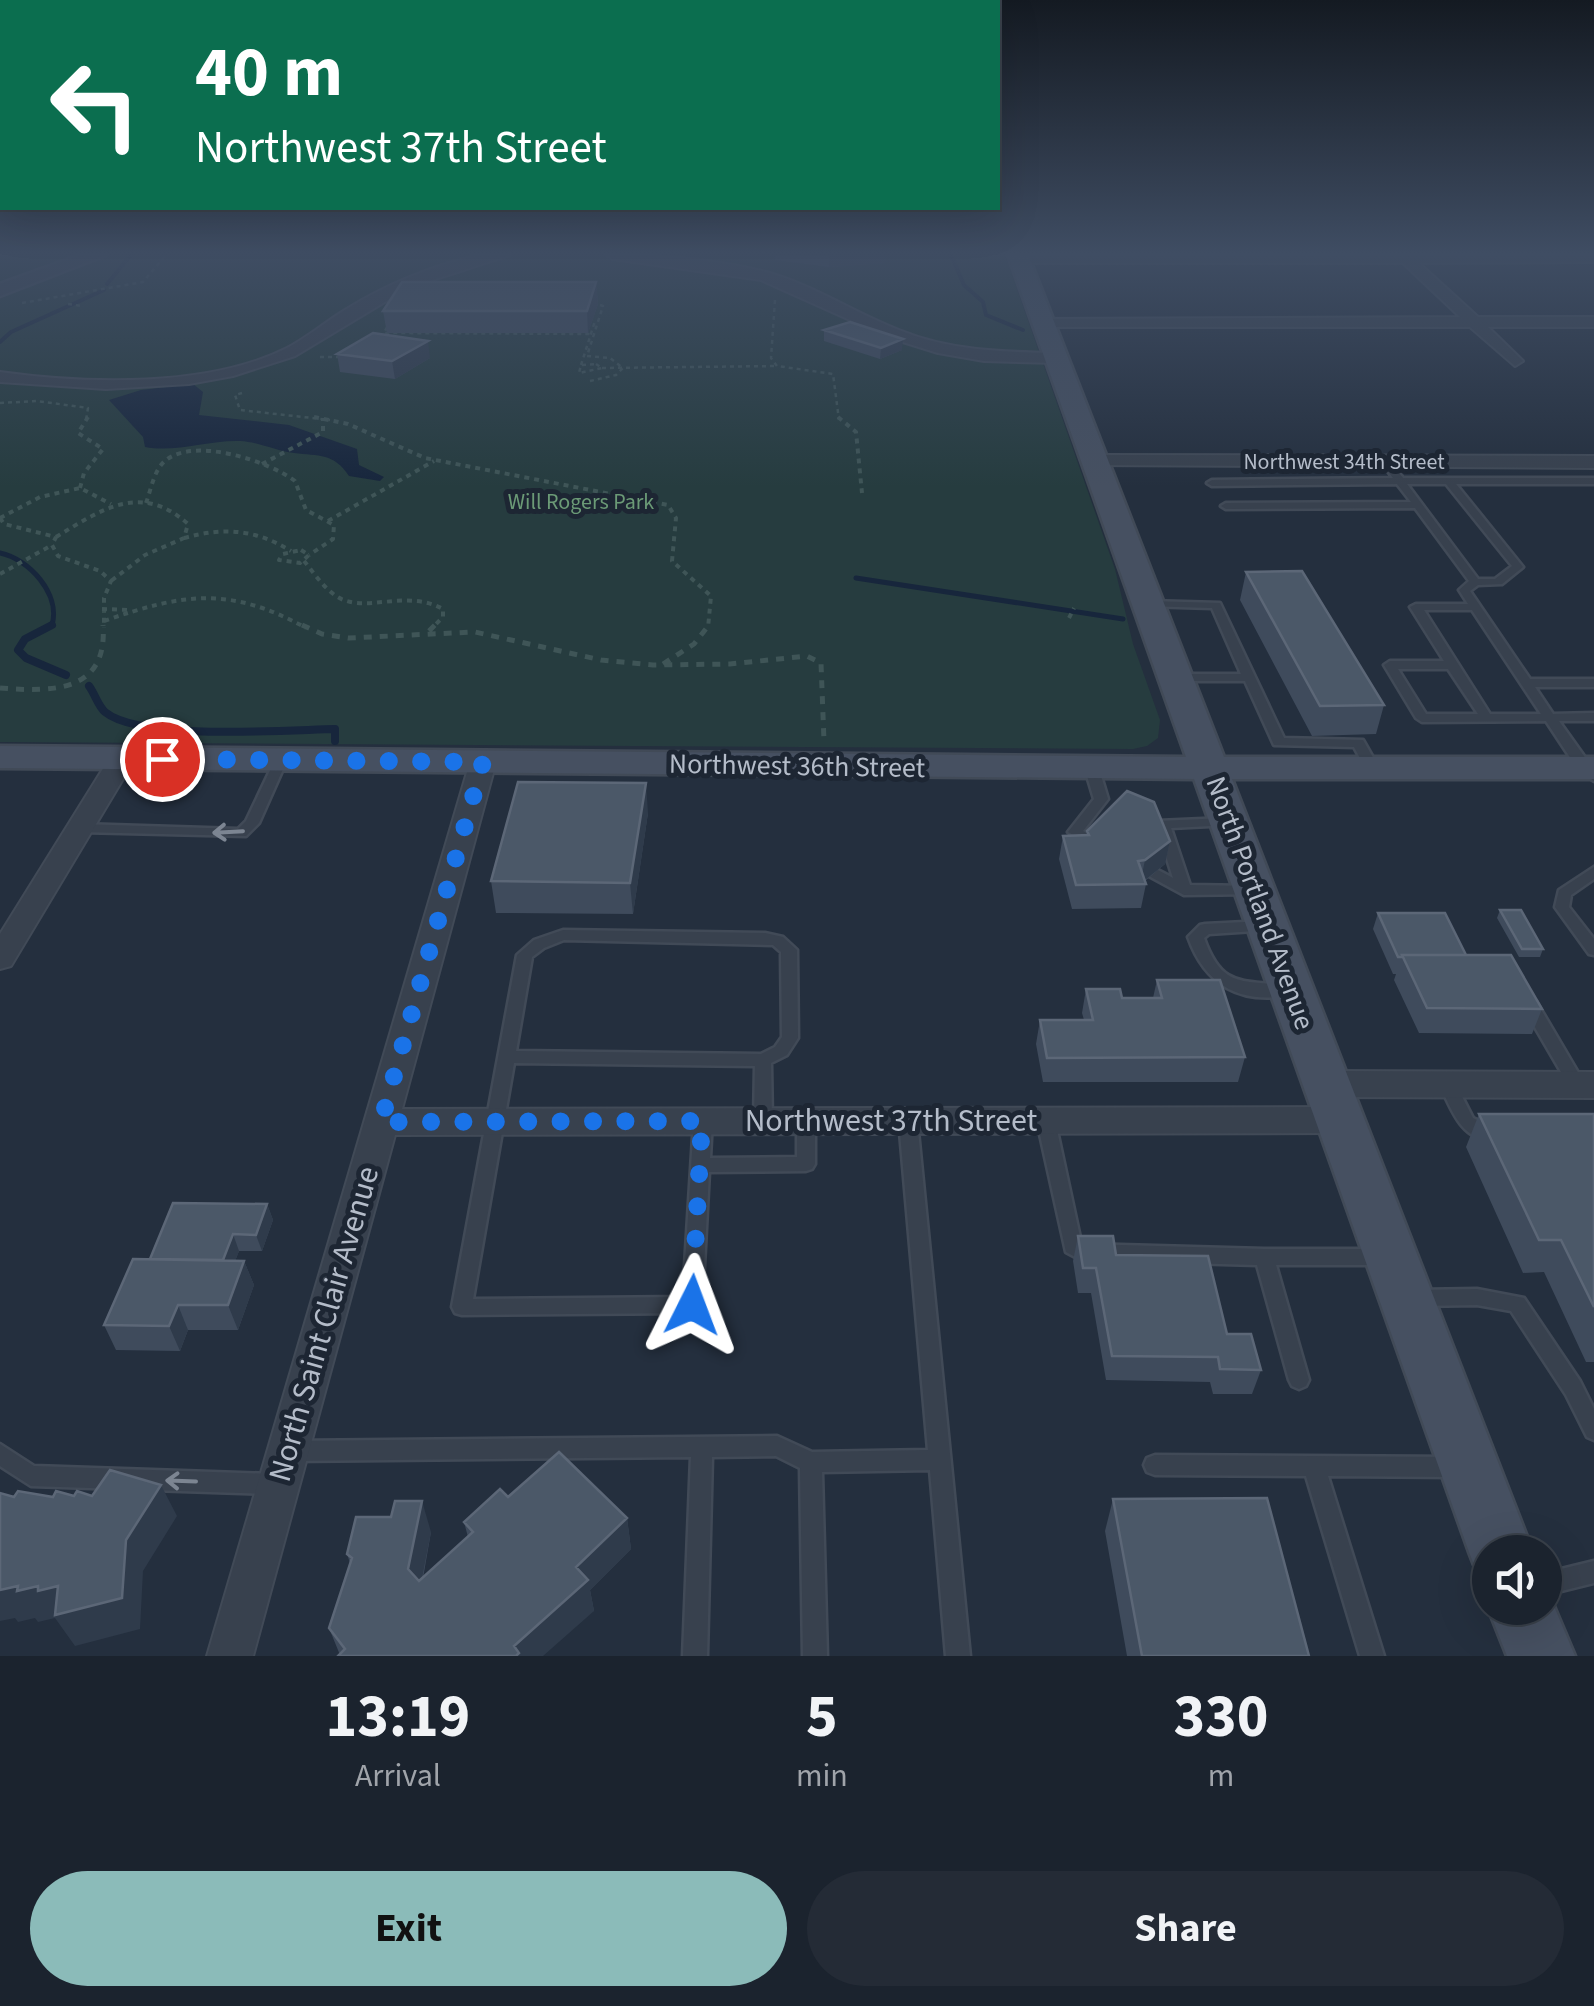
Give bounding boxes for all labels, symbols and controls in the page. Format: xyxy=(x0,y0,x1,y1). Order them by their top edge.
text: 40 m xyxy=(195,23,343,123)
icon: left xyxy=(30,40,160,170)
text: Northwest 37th Street xyxy=(195,116,607,180)
street label: Northwest 34th Street xyxy=(1243,446,1445,478)
park label: Will Rogers Park xyxy=(508,486,654,518)
pin xyxy=(120,717,205,802)
icon: arrive xyxy=(135,732,190,787)
street label: Northwest 36th Street xyxy=(669,744,926,788)
street label: North Portland Avenue xyxy=(1196,771,1324,1035)
one-way arrow xyxy=(212,823,245,842)
street label: Northwest 37th Street xyxy=(745,1098,1038,1144)
street label: North Saint Clair Avenue xyxy=(257,1161,391,1487)
position arrow xyxy=(640,1253,744,1357)
one-way arrow xyxy=(166,1471,198,1490)
map controls xyxy=(1472,1535,1562,1625)
button: sound xyxy=(1472,1535,1562,1625)
text: 13:19 xyxy=(326,1675,470,1760)
text: 5 xyxy=(806,1675,838,1760)
text: 330 xyxy=(1173,1675,1268,1760)
text: Arrival xyxy=(355,1753,441,1799)
text: min xyxy=(796,1753,848,1799)
text: m xyxy=(1208,1753,1234,1799)
button: Exit xyxy=(30,1871,787,1986)
button: Share xyxy=(807,1871,1564,1986)

